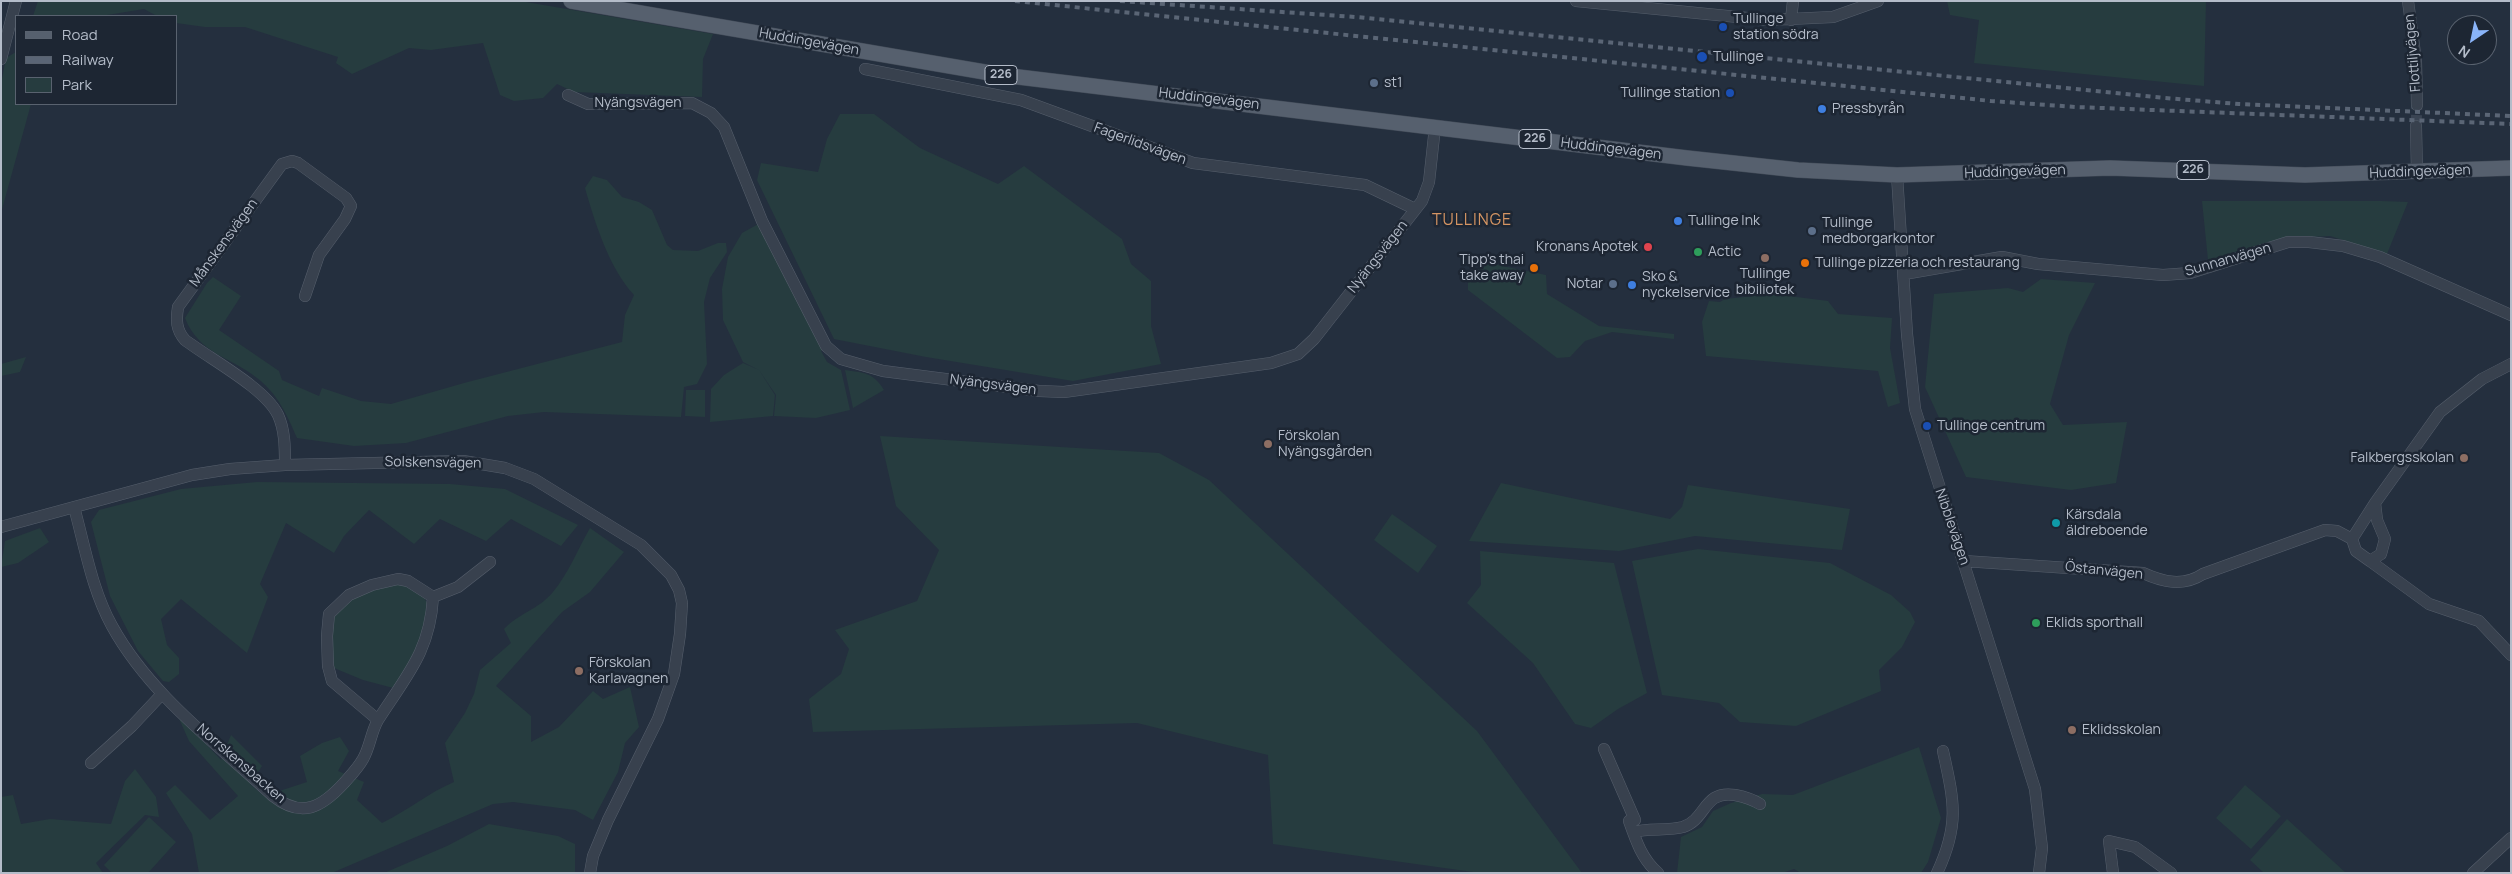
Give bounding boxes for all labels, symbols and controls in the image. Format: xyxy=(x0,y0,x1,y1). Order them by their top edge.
place label: Tullinge station södra xyxy=(1733,11,1818,44)
street label: Flottiljvägen xyxy=(2401,13,2425,93)
legend xyxy=(15,15,178,105)
north arrow xyxy=(2447,15,2497,65)
marker: Tullinge station södra xyxy=(1717,21,1729,33)
text: Road xyxy=(62,24,98,45)
street label: Huddingevägen xyxy=(758,25,860,59)
text: N xyxy=(2454,41,2473,63)
text: Railway xyxy=(62,49,114,70)
place label: Tullinge xyxy=(1713,49,1764,65)
marker: Tullinge xyxy=(1695,50,1709,64)
road number: 226 xyxy=(985,66,1017,84)
text: Park xyxy=(62,74,92,95)
place label: st1 xyxy=(1384,75,1402,91)
marker: st1 xyxy=(1368,77,1380,89)
street label: Huddingevägen xyxy=(1158,84,1260,114)
place label: Tullinge station xyxy=(1620,85,1720,101)
marker: Tullinge station xyxy=(1724,87,1736,99)
street label: Nyängsvägen xyxy=(594,95,682,111)
place label: Pressbyrån xyxy=(1832,101,1904,117)
marker: Pressbyrån xyxy=(1816,103,1828,115)
street label: Fagerlidsvägen xyxy=(1092,120,1188,168)
road number: 226 xyxy=(1519,130,1551,148)
street label: Huddingevägen xyxy=(1560,134,1662,164)
road number: 226 xyxy=(2177,160,2209,180)
street label: Huddingevägen xyxy=(1964,162,2066,182)
street label: Huddingevägen xyxy=(2369,162,2471,182)
street label: Månskensvägen xyxy=(187,196,261,290)
district label: TULLINGE xyxy=(1431,211,1513,231)
place label: Tullinge Ink xyxy=(1688,213,1760,229)
marker: Tullinge Ink xyxy=(1672,215,1684,227)
place label: Tullinge medborgarkontor xyxy=(1822,215,1935,248)
street label: Nyängsvägen xyxy=(1345,217,1411,297)
marker: Tullinge medborgarkontor xyxy=(1806,225,1818,237)
place label: Kronans Apotek xyxy=(1536,239,1638,255)
street label: Sunnanvägen xyxy=(2183,240,2273,280)
marker: Kronans Apotek xyxy=(1642,241,1654,253)
place label: Actic xyxy=(1708,244,1741,260)
marker: Actic xyxy=(1692,246,1704,258)
place label: Tipp's thai take away xyxy=(1459,252,1524,284)
marker: Tullinge bibiliotek xyxy=(1759,252,1771,264)
place label: Tullinge pizzeria och restaurang xyxy=(1815,255,2020,271)
marker: Tullinge pizzeria och restaurang xyxy=(1799,257,1811,269)
marker: Tipp's thai take away xyxy=(1528,262,1540,274)
place label: Tullinge bibiliotek xyxy=(1736,266,1794,298)
place label: Sko & nyckelservice xyxy=(1642,269,1730,302)
place label: Notar xyxy=(1567,276,1603,292)
marker: Notar xyxy=(1607,278,1619,290)
marker: Sko & nyckelservice xyxy=(1626,279,1638,291)
street label: Nyängsvägen xyxy=(949,371,1037,399)
place label: Tullinge centrum xyxy=(1937,418,2045,434)
marker: Tullinge centrum xyxy=(1921,420,1933,432)
place label: Förskolan Nyängsgården xyxy=(1278,428,1372,461)
marker: Förskolan Nyängsgården xyxy=(1262,438,1274,450)
place label: Falkbergsskolan xyxy=(2351,450,2454,466)
marker: Falkbergsskolan xyxy=(2458,452,2470,464)
street label: Solskensvägen xyxy=(384,454,482,472)
street label: Nibblevägen xyxy=(1931,487,1973,567)
place label: Kärsdala äldreboende xyxy=(2066,507,2148,540)
marker: Kärsdala äldreboende xyxy=(2050,517,2062,529)
street label: Östanvägen xyxy=(2064,559,2144,583)
place label: Eklids sporthall xyxy=(2046,615,2143,631)
marker: Eklids sporthall xyxy=(2030,617,2042,629)
place label: Förskolan Karlavagnen xyxy=(589,655,668,688)
marker: Förskolan Karlavagnen xyxy=(573,665,585,677)
street label: Norrskensbacken xyxy=(193,721,289,807)
place label: Eklidsskolan xyxy=(2082,722,2161,738)
marker: Eklidsskolan xyxy=(2066,724,2078,736)

